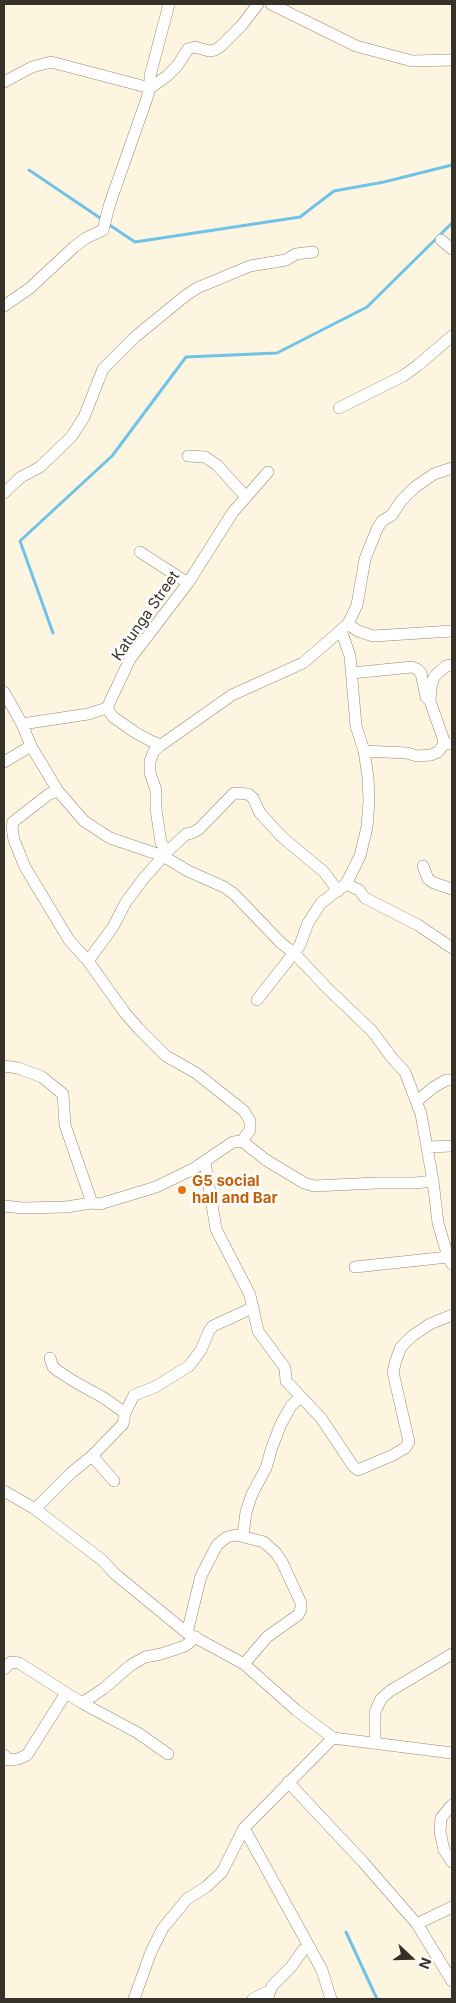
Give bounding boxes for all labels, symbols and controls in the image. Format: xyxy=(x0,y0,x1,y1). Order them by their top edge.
street label: Katunga Street xyxy=(108,568,184,664)
place label: G5 social hall and Bar xyxy=(192,1172,278,1207)
marker: G5 social hall and Bar xyxy=(176,1184,188,1196)
north arrow xyxy=(386,1933,436,1983)
text: N xyxy=(416,1956,435,1972)

